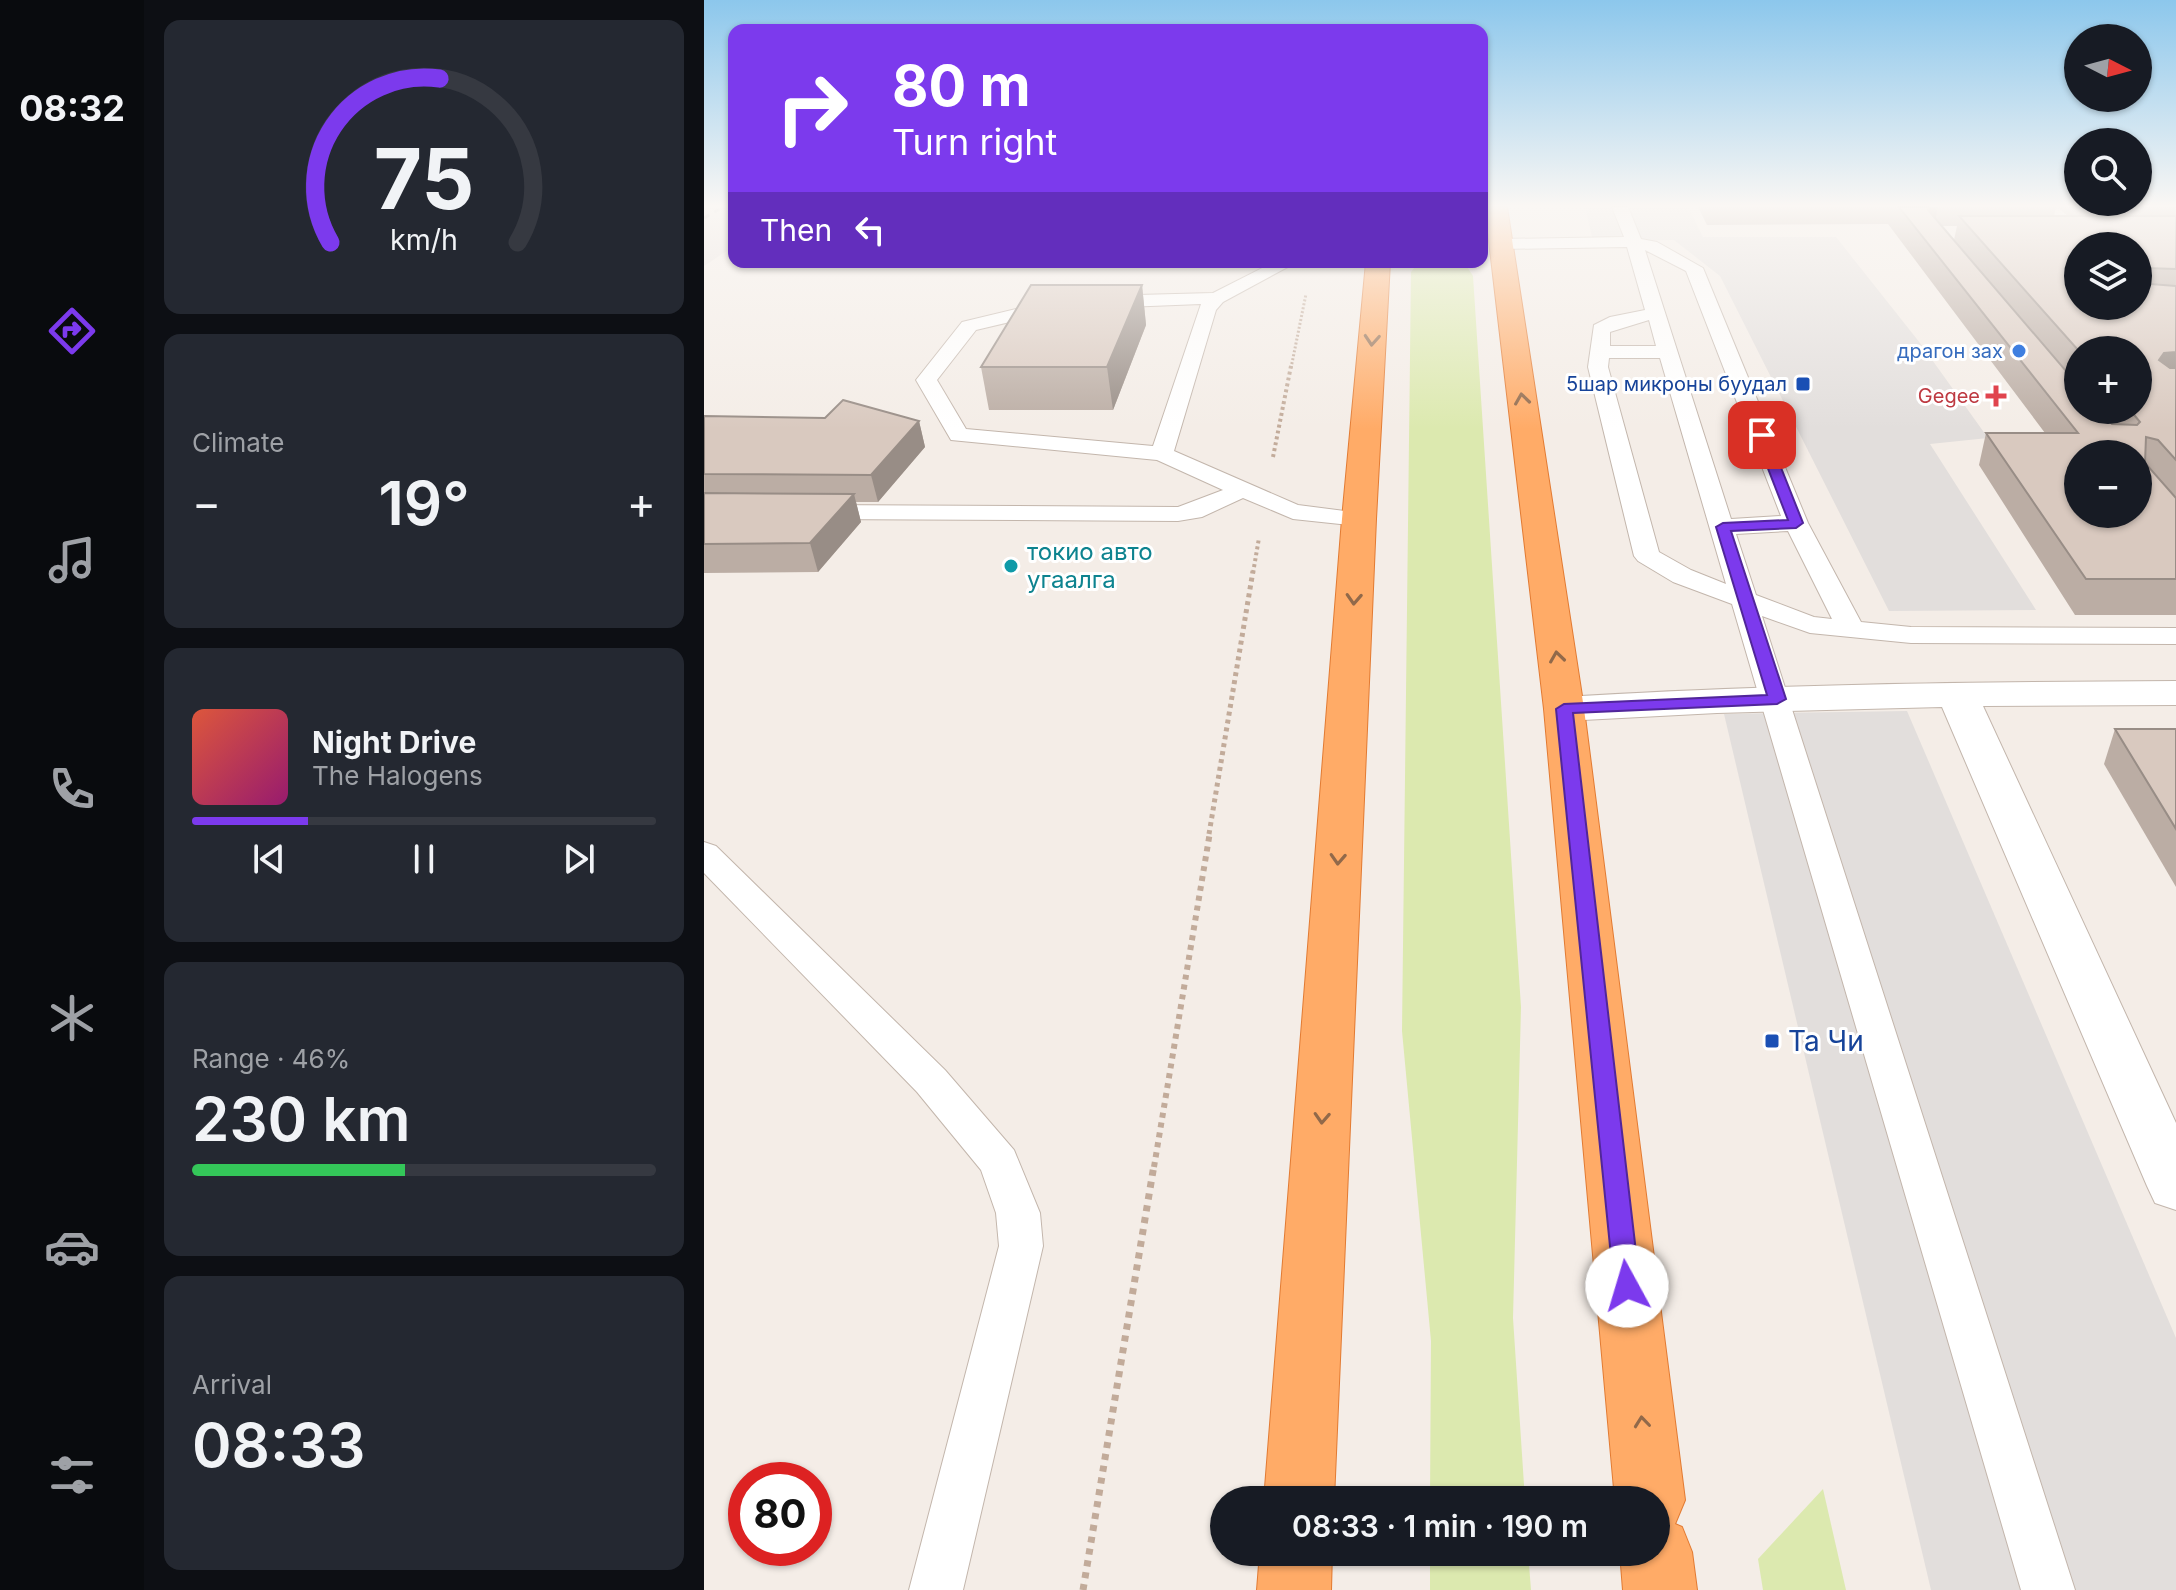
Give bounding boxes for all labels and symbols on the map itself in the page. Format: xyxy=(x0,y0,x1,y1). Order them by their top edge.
north arrow xyxy=(2064,24,2152,112)
one-way arrow xyxy=(1364,334,1381,347)
place label: драгон зах xyxy=(1897,339,2003,363)
marker: драгон зах xyxy=(2010,342,2028,360)
place label: 5шар микроны буудал xyxy=(1566,372,1787,396)
marker: 5шар микроны буудал xyxy=(1794,375,1812,393)
place label: Gegee xyxy=(1918,384,1980,408)
marker: Gegee xyxy=(1987,387,2005,405)
one-way arrow xyxy=(1514,392,1531,406)
pin xyxy=(1728,401,1796,469)
place label: токио авто угаалга xyxy=(1027,537,1153,594)
marker: токио авто угаалга xyxy=(1002,557,1020,575)
one-way arrow xyxy=(1346,593,1363,606)
one-way arrow xyxy=(1549,650,1566,664)
one-way arrow xyxy=(1330,853,1347,866)
place label: Та Чи xyxy=(1788,1024,1864,1058)
marker: Та Чи xyxy=(1763,1032,1781,1050)
one-way arrow xyxy=(1314,1112,1331,1125)
position arrow xyxy=(1585,1244,1669,1328)
one-way arrow xyxy=(1633,1416,1650,1429)
speed limit sign: 80 xyxy=(728,1462,832,1566)

